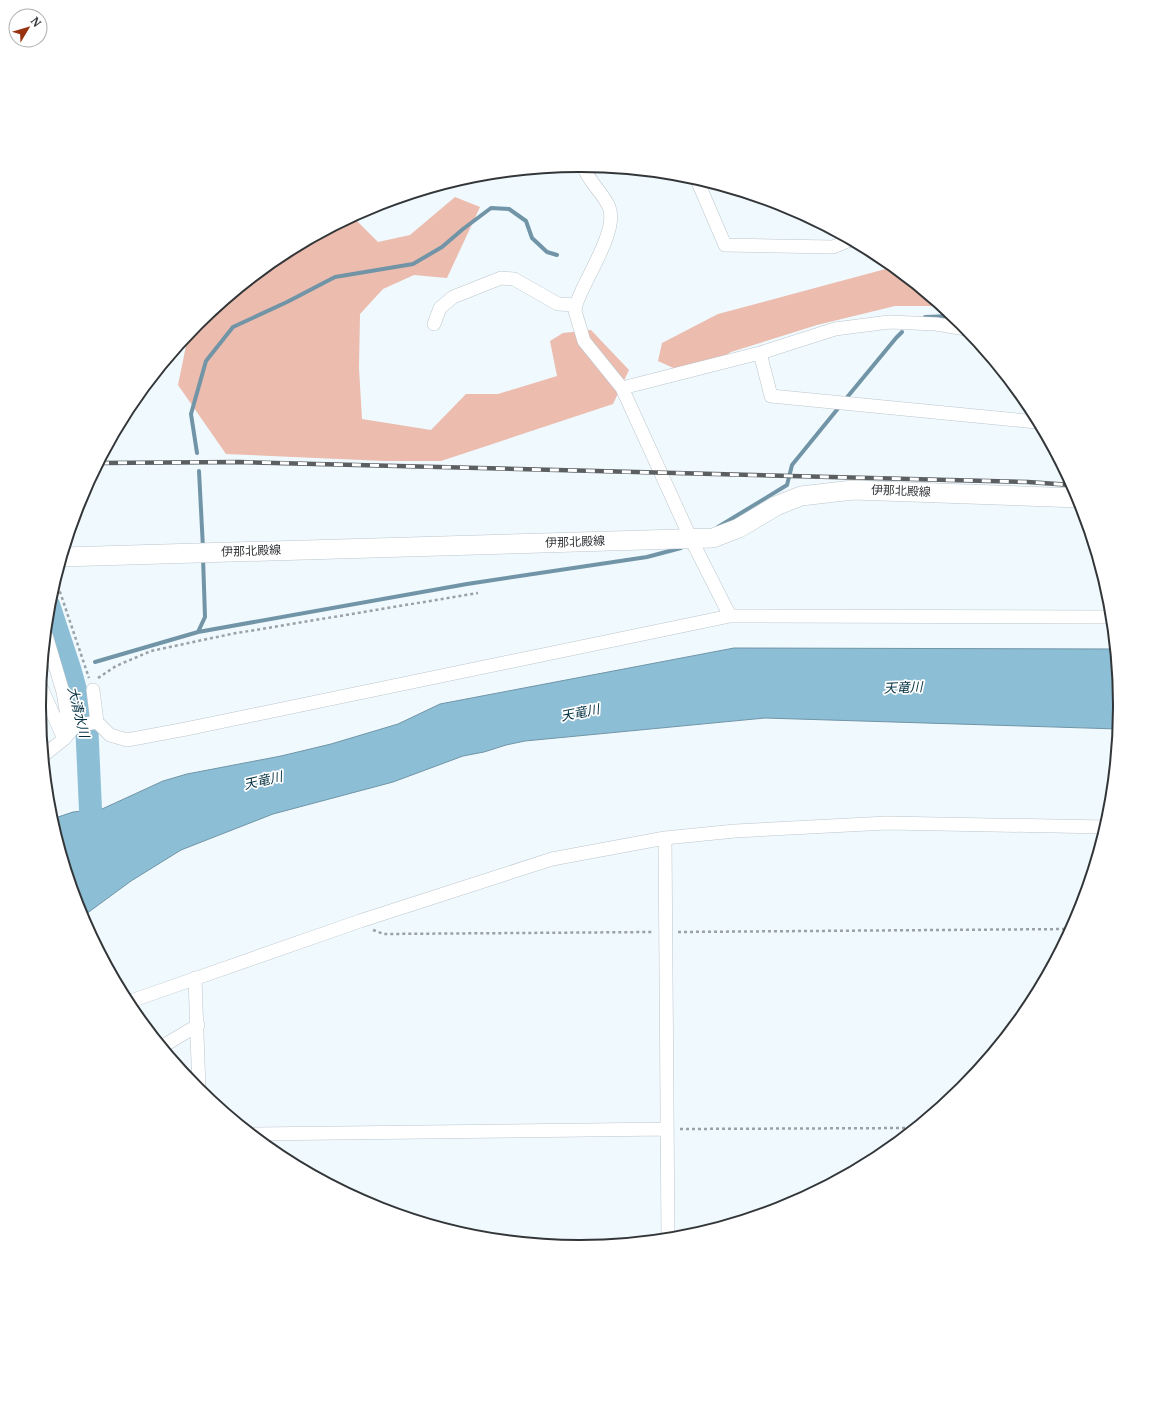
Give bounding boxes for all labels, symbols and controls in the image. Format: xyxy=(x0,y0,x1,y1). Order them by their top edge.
north arrow xyxy=(8,8,48,48)
text: N xyxy=(28,14,44,30)
street label: 伊那北殿線 xyxy=(871,482,931,499)
street label: 伊那北殿線 xyxy=(545,533,605,550)
street label: 伊那北殿線 xyxy=(221,542,281,559)
water label: 天竜川 xyxy=(883,678,925,697)
water label: 大清水川 xyxy=(64,685,94,741)
water label: 天竜川 xyxy=(559,700,603,725)
water label: 天竜川 xyxy=(242,767,286,793)

